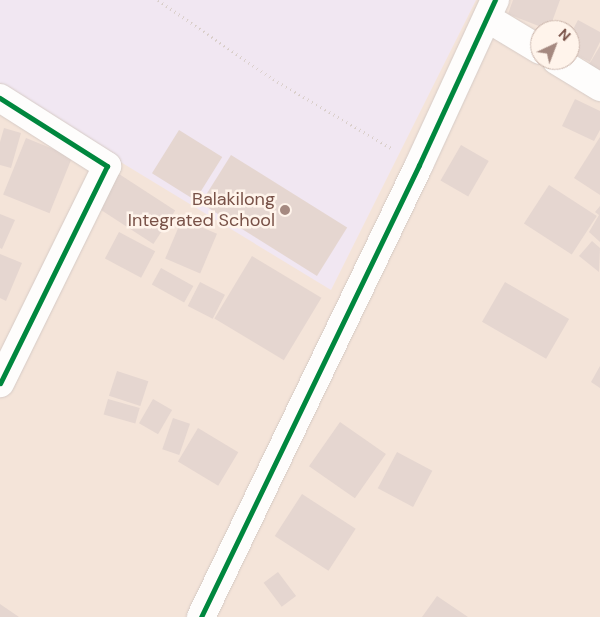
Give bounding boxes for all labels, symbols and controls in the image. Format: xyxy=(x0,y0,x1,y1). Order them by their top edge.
north arrow xyxy=(530,20,580,70)
text: N xyxy=(555,25,574,45)
place label: Balakilong Integrated School xyxy=(128,189,275,232)
marker: Balakilong Integrated School xyxy=(279,204,291,216)

